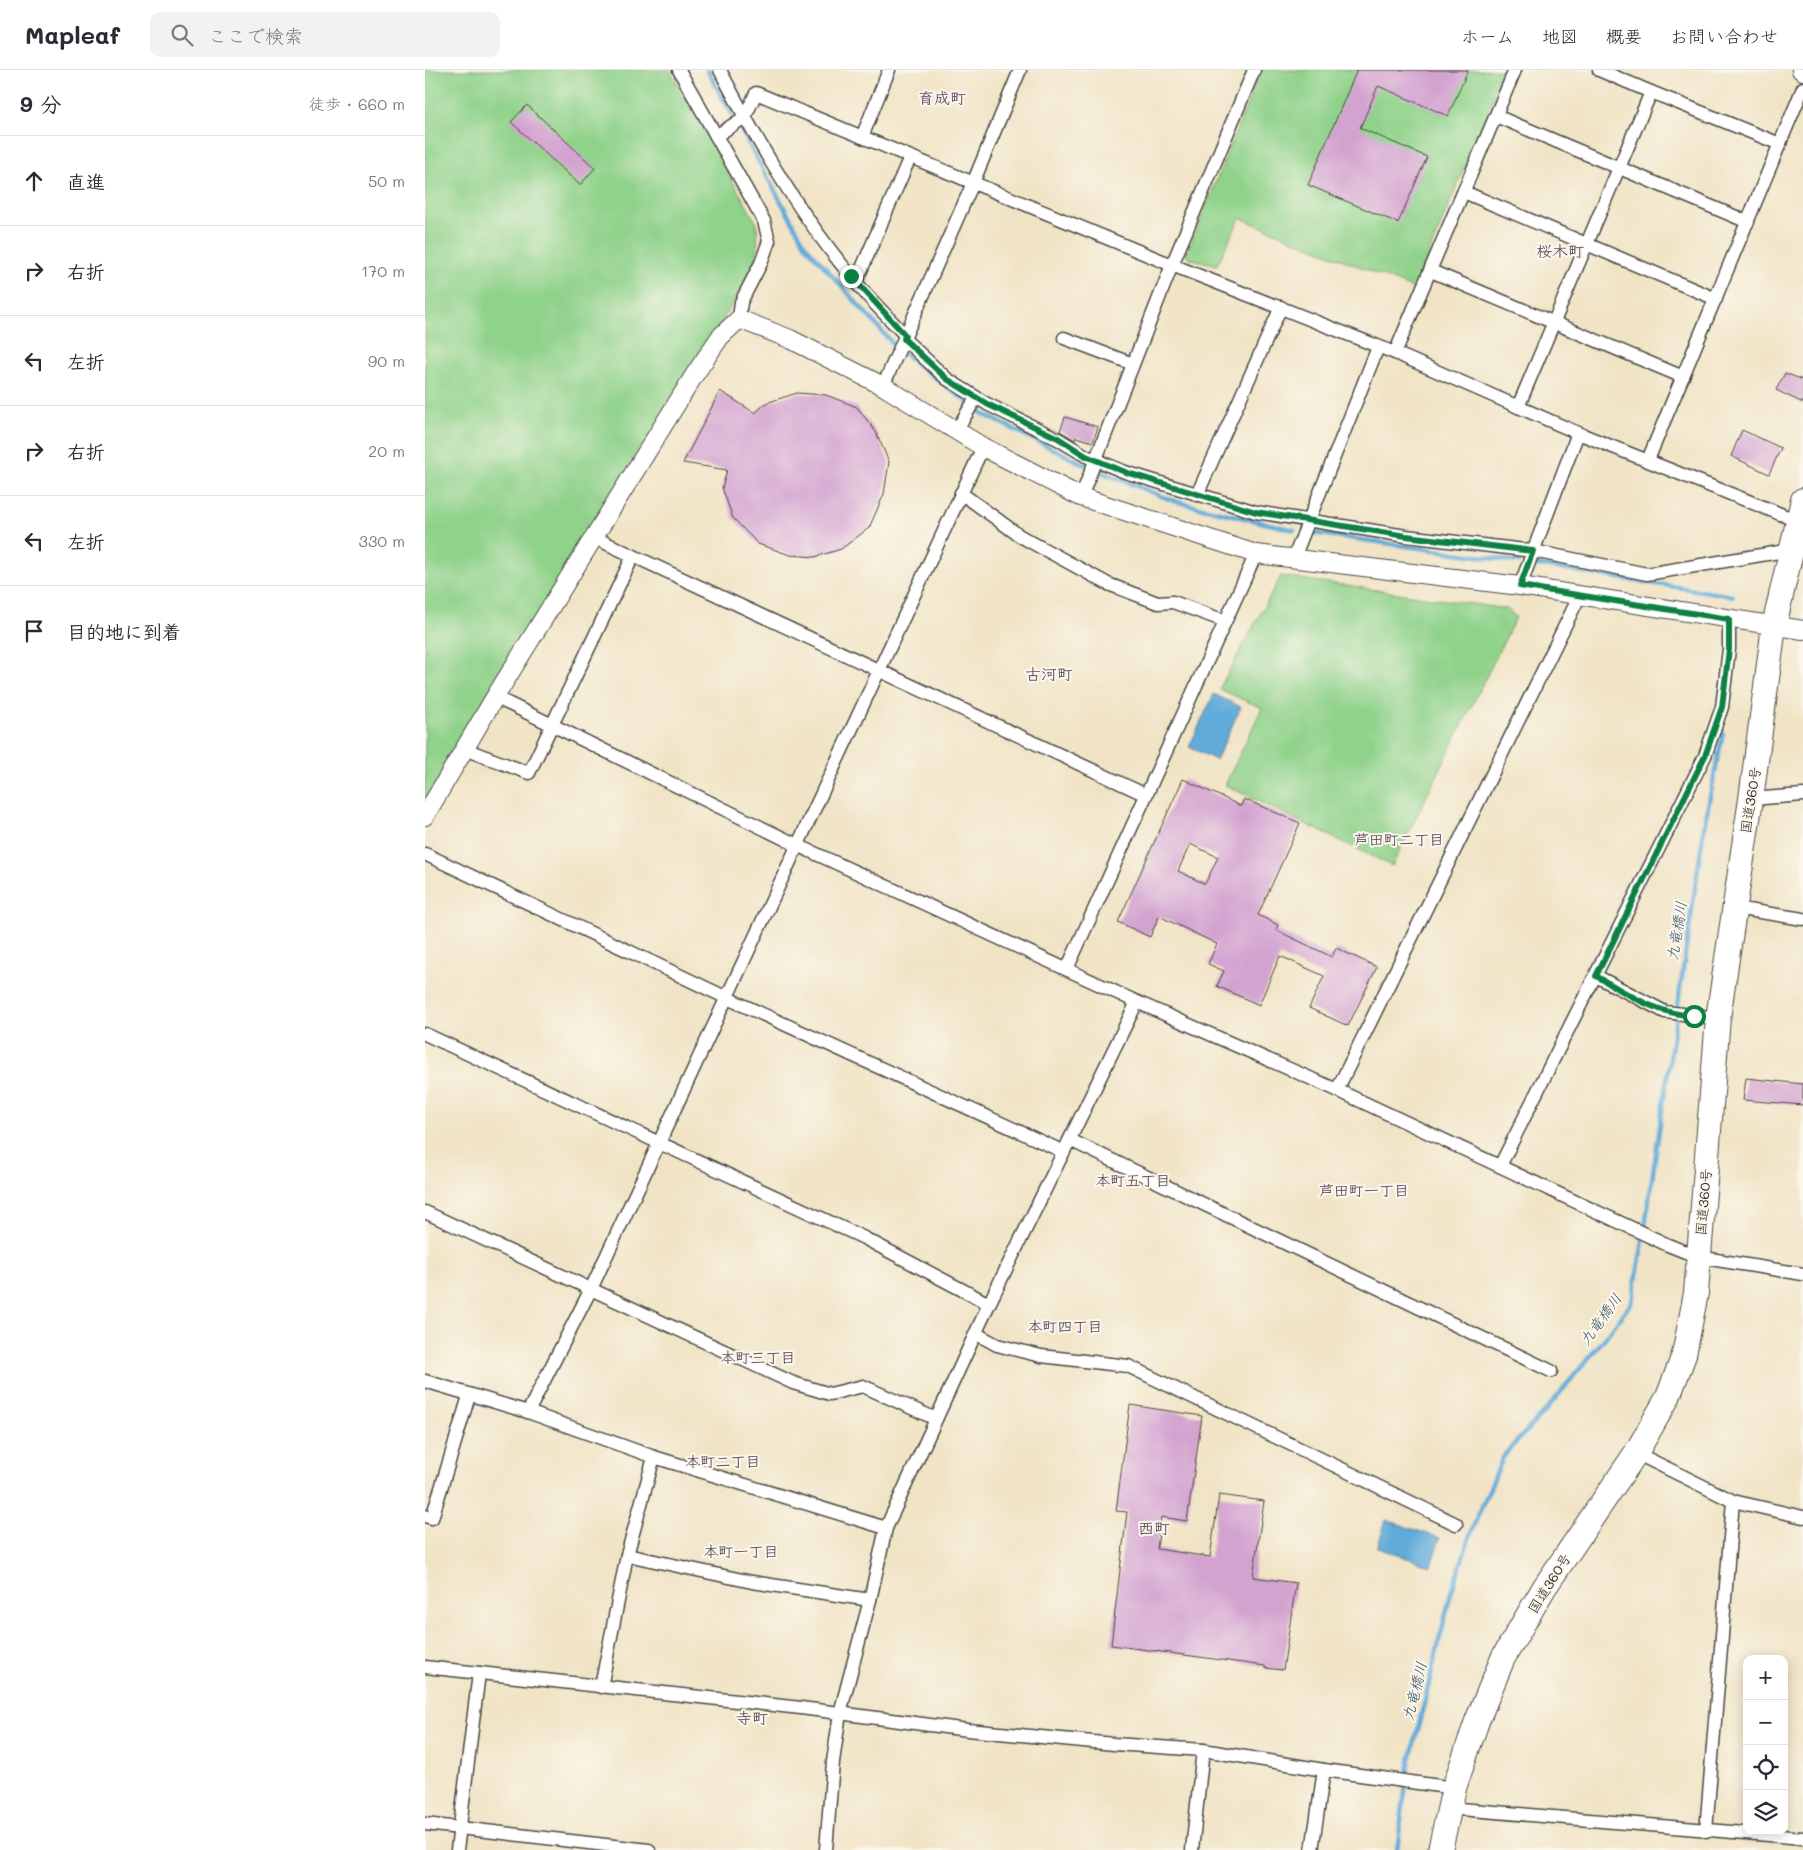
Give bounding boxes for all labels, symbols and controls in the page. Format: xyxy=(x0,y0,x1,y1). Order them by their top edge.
search box xyxy=(150,12,500,57)
text: Mapleaf xyxy=(25,19,120,50)
icon: search xyxy=(168,21,196,49)
text: ここで検索 xyxy=(208,23,303,48)
text: ホーム xyxy=(1461,24,1514,48)
text: 地図 xyxy=(1542,24,1578,48)
text: 概要 xyxy=(1606,24,1642,48)
text: お問い合わせ xyxy=(1670,24,1778,48)
district label: 育成町 xyxy=(918,87,966,108)
text: 9 分 xyxy=(20,90,61,117)
text: 徒歩 · 660 m xyxy=(309,93,405,114)
icon: ahead xyxy=(20,167,48,195)
text: 直進 xyxy=(67,169,105,194)
text: 50 m xyxy=(368,170,405,191)
district label: 桜木町 xyxy=(1536,240,1584,261)
icon: right xyxy=(20,257,48,285)
text: 右折 xyxy=(67,259,105,284)
text: 170 m xyxy=(361,260,405,281)
route end xyxy=(840,265,863,288)
icon: left xyxy=(20,347,48,375)
text: 左折 xyxy=(67,349,105,374)
text: 90 m xyxy=(368,350,405,371)
icon: right xyxy=(20,437,48,465)
text: 右折 xyxy=(67,439,105,464)
text: 20 m xyxy=(368,440,405,461)
icon: left xyxy=(20,527,48,555)
text: 左折 xyxy=(67,529,105,554)
text: 330 m xyxy=(359,530,405,551)
icon: arrive xyxy=(20,617,48,645)
text: 目的地に到着 xyxy=(67,619,181,644)
district label: 古河町 xyxy=(1025,663,1073,684)
street label: 国道360号 xyxy=(1735,765,1765,835)
district label: 芦田町二丁目 xyxy=(1354,829,1444,849)
water label: 九竜橋川 xyxy=(1661,900,1691,962)
route start xyxy=(1683,1005,1706,1028)
street label: 国道360号 xyxy=(1691,1168,1715,1236)
district label: 本町五丁目 xyxy=(1095,1170,1171,1190)
district label: 芦田町一丁目 xyxy=(1319,1180,1409,1200)
water label: 九竜橋川 xyxy=(1574,1289,1626,1349)
district label: 本町四丁目 xyxy=(1027,1316,1103,1336)
district label: 本町三丁目 xyxy=(720,1347,796,1367)
district label: 本町二丁目 xyxy=(685,1451,761,1471)
district label: 西町 xyxy=(1138,1517,1170,1538)
district label: 本町一丁目 xyxy=(703,1541,779,1561)
street label: 国道360号 xyxy=(1523,1549,1575,1617)
map controls xyxy=(1743,1655,1788,1835)
button: + xyxy=(1743,1655,1788,1700)
water label: 九竜橋川 xyxy=(1397,1659,1431,1723)
button: − xyxy=(1743,1700,1788,1745)
district label: 寺町 xyxy=(736,1707,768,1728)
button: locate xyxy=(1743,1745,1788,1790)
button: layers xyxy=(1743,1790,1788,1835)

